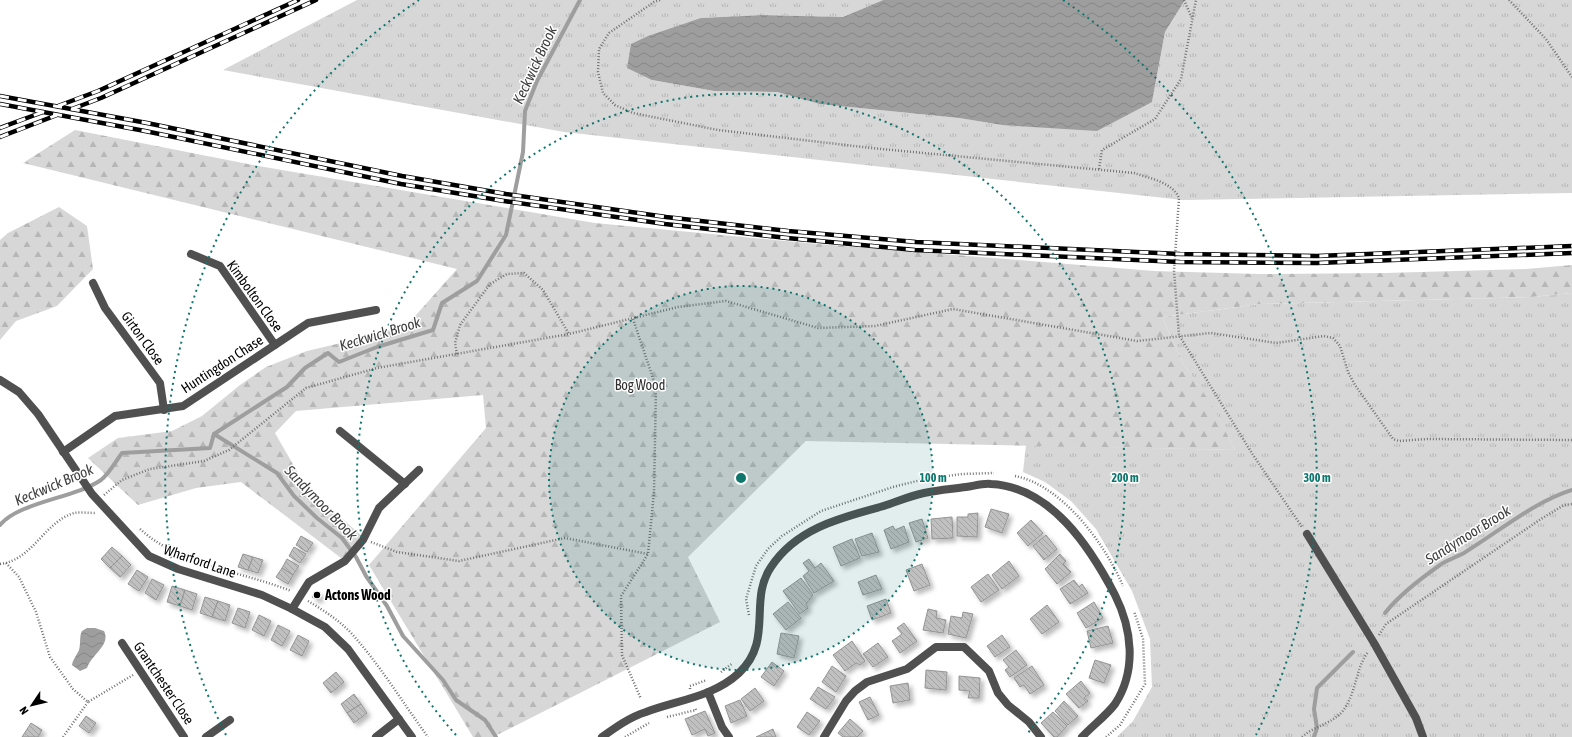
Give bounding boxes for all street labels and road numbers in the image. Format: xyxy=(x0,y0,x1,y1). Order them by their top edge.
street label: Kimbolton Close xyxy=(224,257,286,335)
street label: Girton Close xyxy=(118,308,168,368)
street label: Huntingdon Chase xyxy=(178,332,266,396)
street label: Wharford Lane xyxy=(162,541,238,581)
street label: Grantchester Close xyxy=(131,639,197,727)

